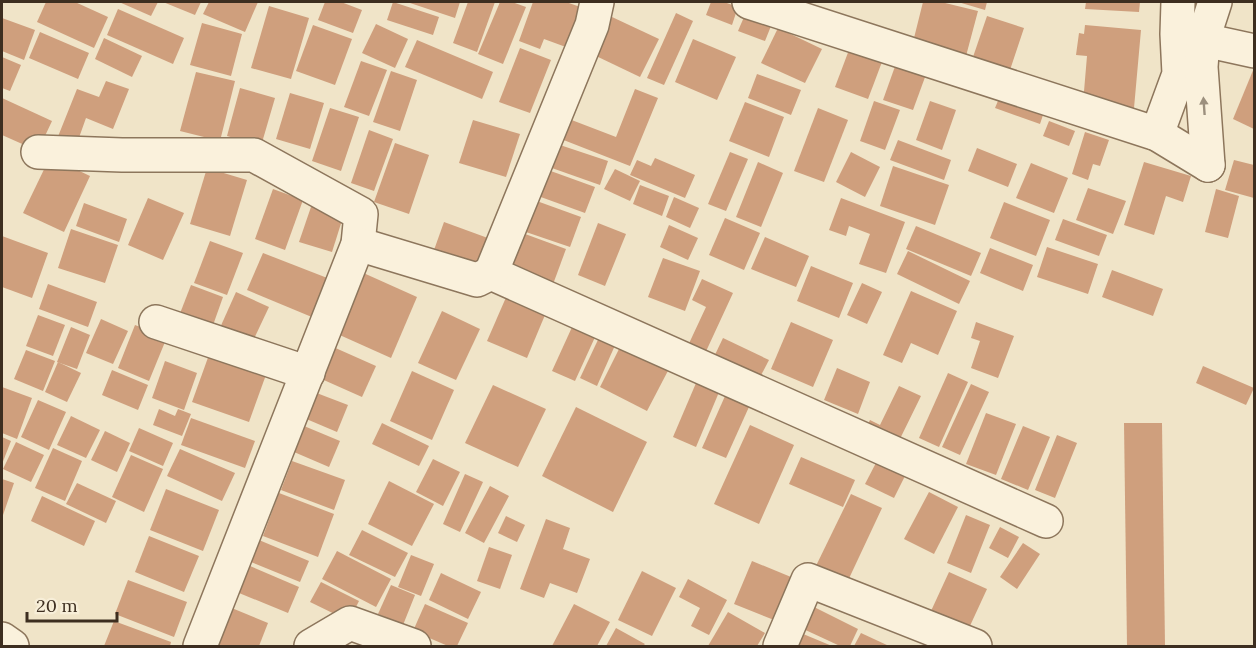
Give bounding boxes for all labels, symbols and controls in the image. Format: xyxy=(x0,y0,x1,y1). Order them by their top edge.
one-way arrow xyxy=(1199,97,1209,116)
scale bar xyxy=(27,585,117,623)
text: 20 m xyxy=(36,594,78,617)

